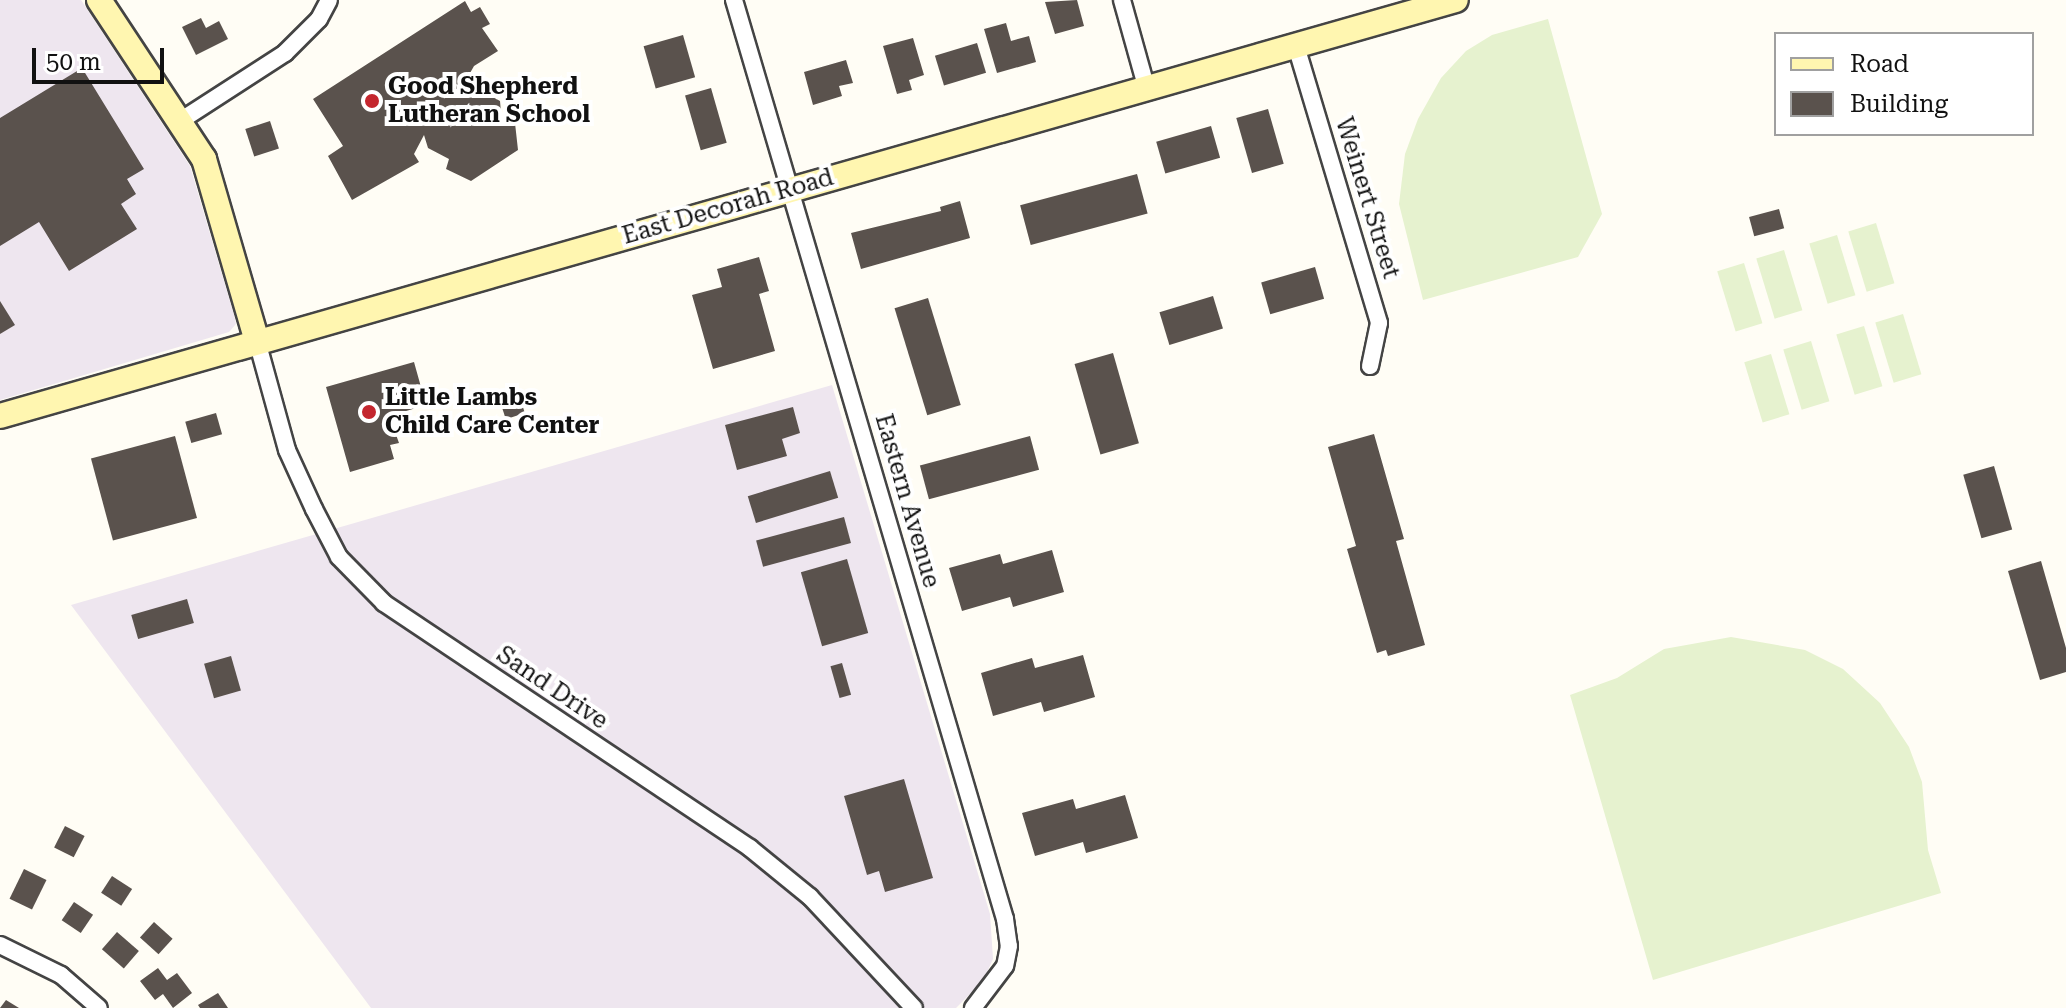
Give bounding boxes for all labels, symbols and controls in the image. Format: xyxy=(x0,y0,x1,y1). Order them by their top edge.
scale bar xyxy=(36,32,168,82)
legend xyxy=(1774,32,2034,136)
text: 50 m xyxy=(46,48,101,76)
text: Road xyxy=(1850,50,1909,78)
place label: Good Shepherd Lutheran School xyxy=(388,73,590,129)
text: Building xyxy=(1850,90,1948,118)
marker: Good Shepherd Lutheran School xyxy=(363,92,381,110)
street label: Weinert Street xyxy=(1329,114,1405,282)
street label: East Decorah Road xyxy=(619,163,837,251)
place label: Little Lambs Child Care Center xyxy=(385,384,600,440)
marker: Little Lambs Child Care Center xyxy=(360,403,378,421)
street label: Eastern Avenue xyxy=(868,411,946,591)
street label: Sand Drive xyxy=(491,640,613,736)

